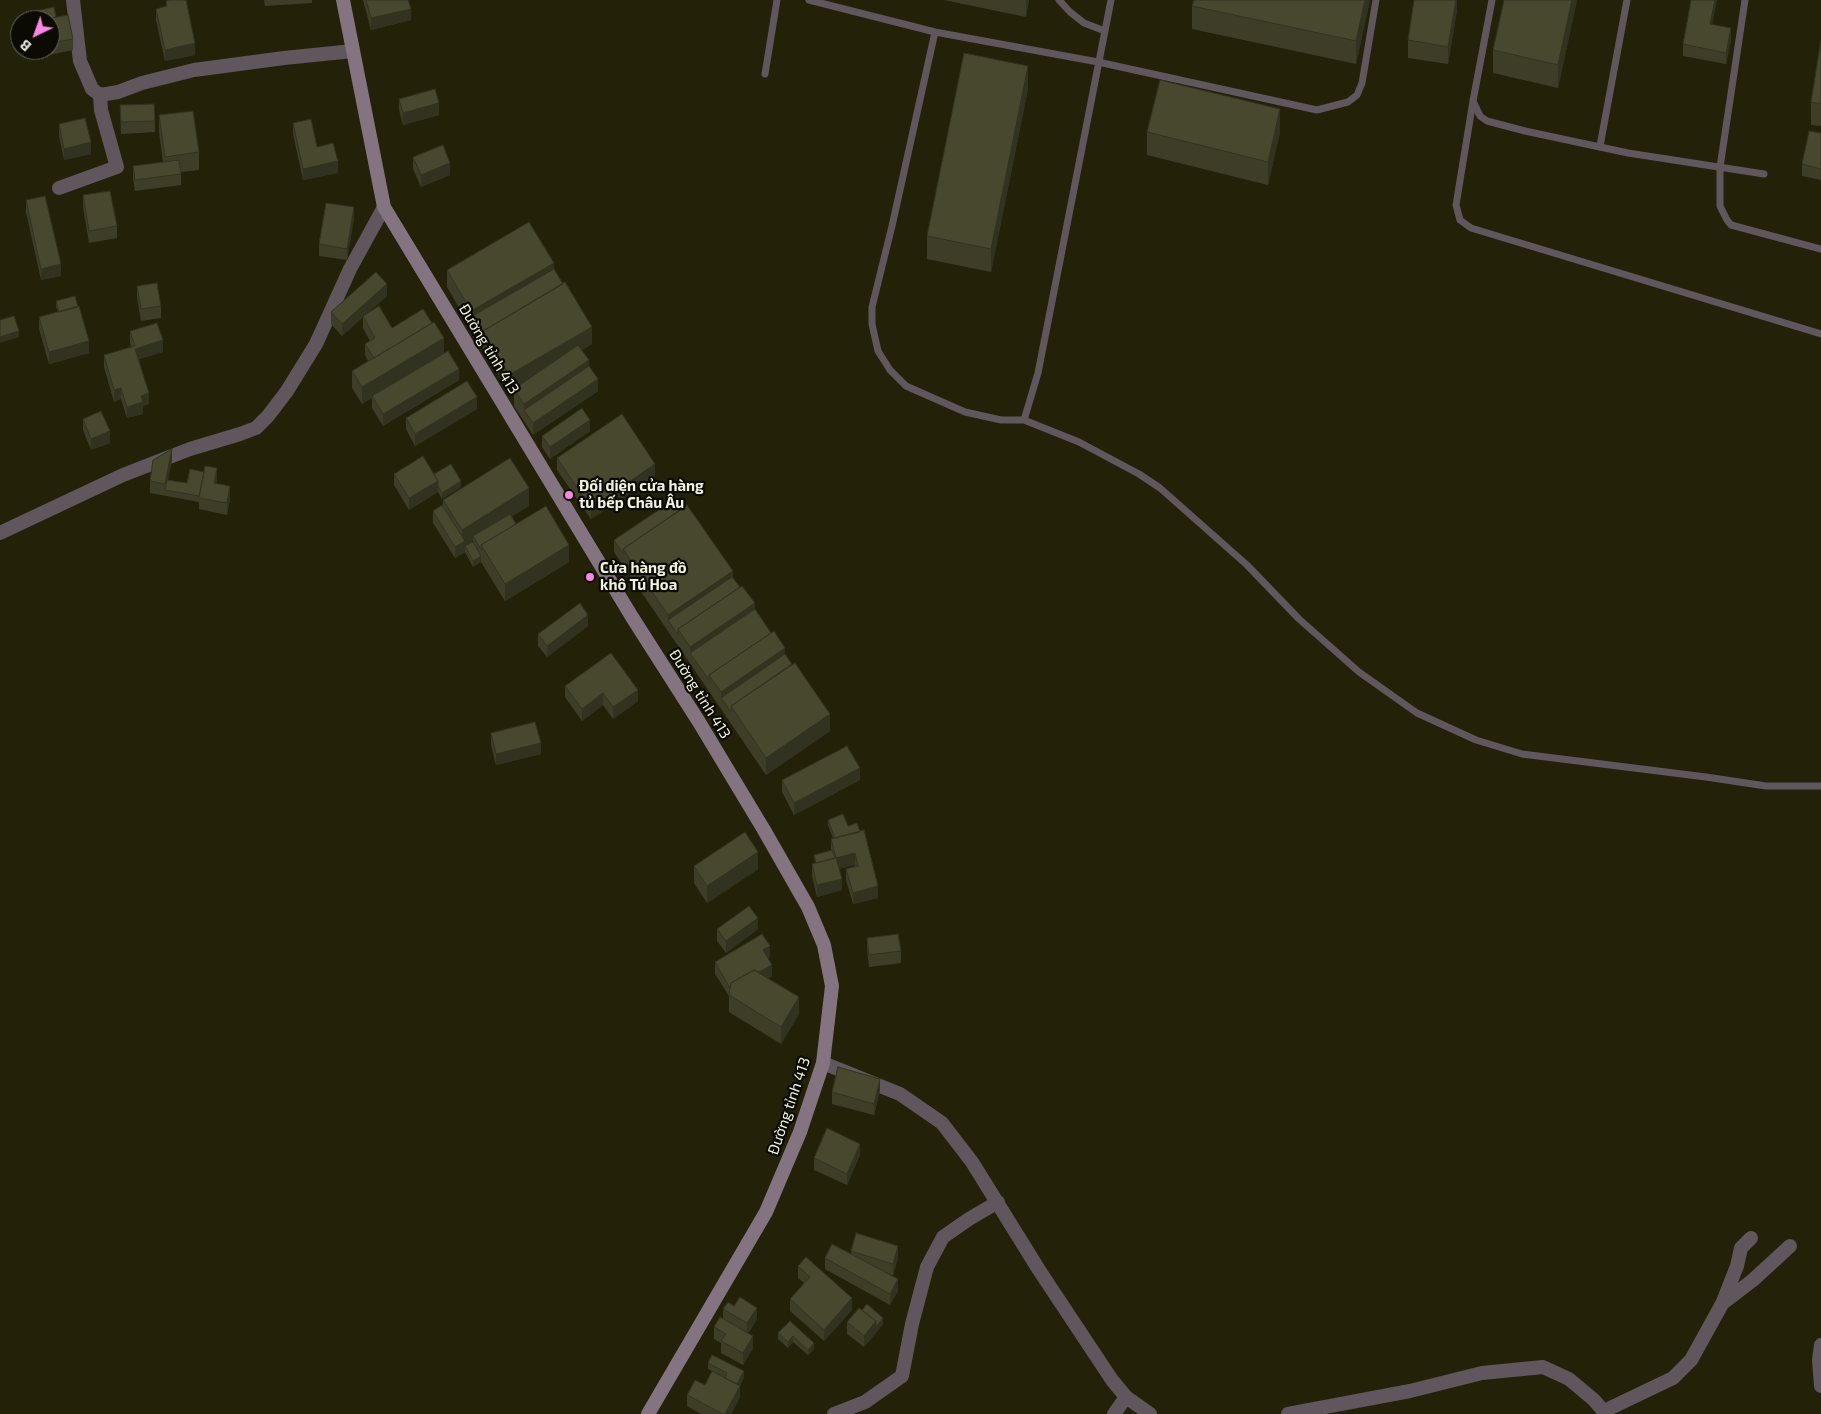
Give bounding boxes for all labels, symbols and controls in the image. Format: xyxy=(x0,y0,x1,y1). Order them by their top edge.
north arrow xyxy=(10,10,60,60)
text: B xyxy=(16,36,34,55)
street label: Đường tỉnh 413 xyxy=(455,301,523,397)
place label: Đối diện cửa hàng tủ bếp Châu Âu xyxy=(579,477,704,512)
marker: Đối diện cửa hàng tủ bếp Châu Âu xyxy=(563,489,575,501)
place label: Cửa hàng đồ khô Tú Hoa xyxy=(600,559,687,594)
marker: Cửa hàng đồ khô Tú Hoa xyxy=(584,571,596,583)
street label: Đường tỉnh 413 xyxy=(665,646,735,742)
street label: Đường tỉnh 413 xyxy=(764,1055,814,1157)

